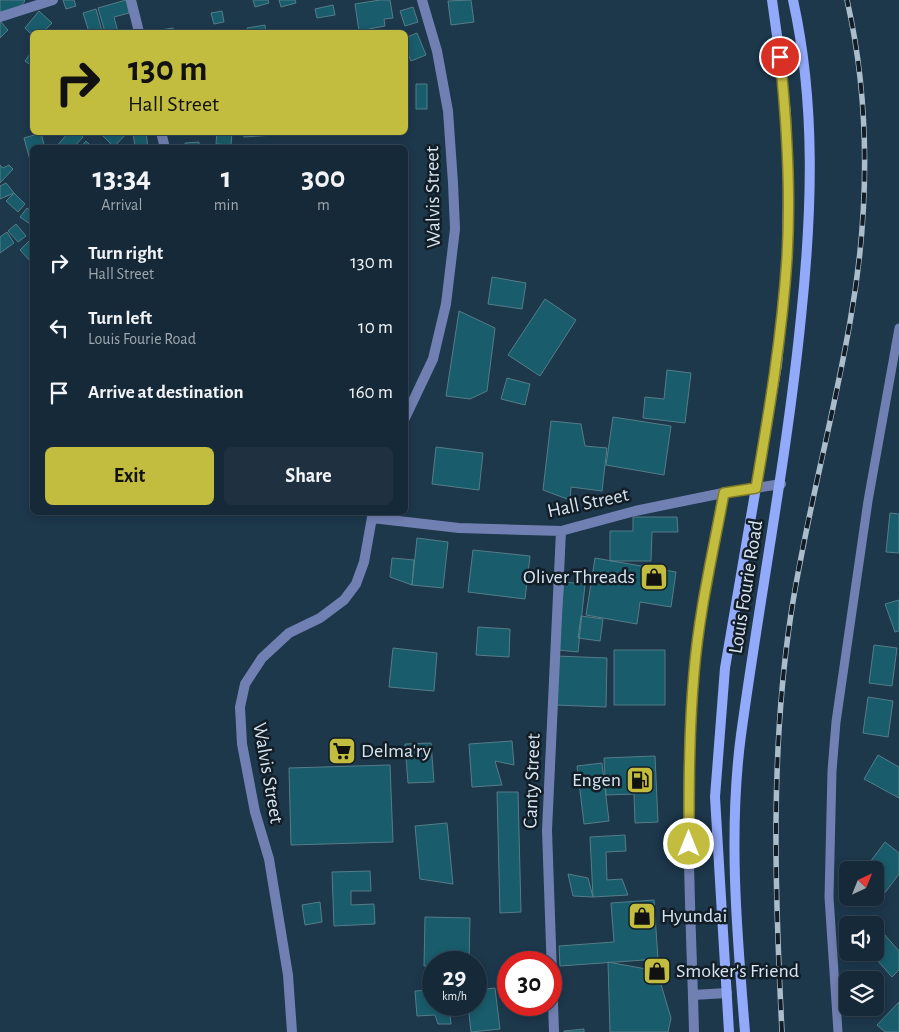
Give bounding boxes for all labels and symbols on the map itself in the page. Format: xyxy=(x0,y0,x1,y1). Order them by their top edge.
pin xyxy=(759,36,801,78)
street label: Walvis Street xyxy=(422,145,444,248)
street label: Hall Street xyxy=(545,484,631,521)
street label: Louis Fourie Road xyxy=(726,519,766,655)
shop icon: Oliver Threads xyxy=(639,562,669,592)
place label: Oliver Threads xyxy=(523,567,635,587)
street label: Walvis Street xyxy=(249,721,287,826)
street label: Canty Street xyxy=(520,733,544,829)
supermarket icon: Delma'ry xyxy=(327,736,357,766)
place label: Delma'ry xyxy=(361,741,431,761)
fuel station icon: Engen xyxy=(625,765,655,795)
place label: Engen xyxy=(572,770,621,790)
position arrow xyxy=(662,817,714,869)
north arrow xyxy=(839,861,884,906)
shop icon: Hyundai xyxy=(627,901,657,931)
place label: Hyundai xyxy=(661,906,727,926)
speed limit sign: 30 xyxy=(497,951,562,1016)
shop icon: Smoker's Friend xyxy=(642,956,672,986)
place label: Smoker's Friend xyxy=(676,961,799,981)

